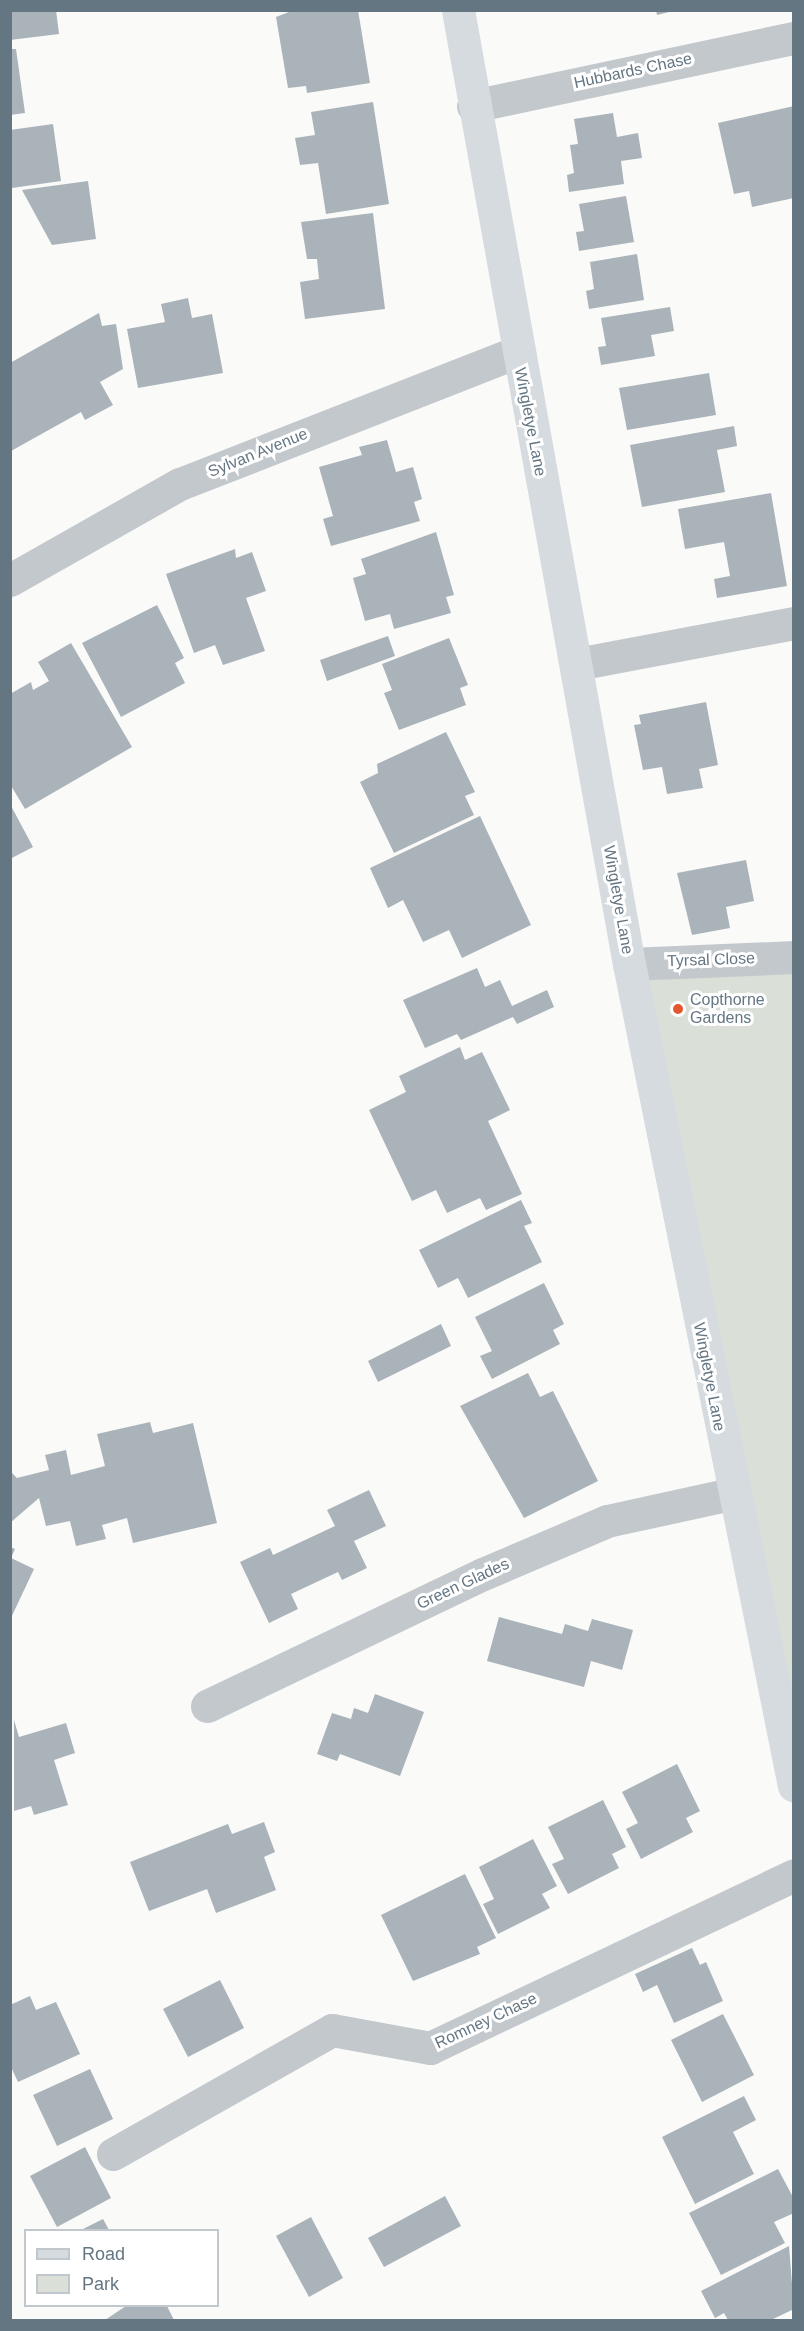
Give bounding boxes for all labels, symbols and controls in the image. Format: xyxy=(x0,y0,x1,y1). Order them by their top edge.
street label: Hubbards Chase xyxy=(572,49,694,93)
street label: Wingletye Lane xyxy=(510,366,550,478)
street label: Sylvan Avenue xyxy=(205,424,311,482)
street label: Wingletye Lane xyxy=(599,844,637,956)
street label: Tyrsal Close xyxy=(667,949,755,971)
place label: Copthorne Gardens xyxy=(690,990,765,1028)
marker: Copthorne Gardens xyxy=(671,1002,685,1016)
street label: Wingletye Lane xyxy=(689,1321,729,1433)
street label: Green Glades xyxy=(414,1554,512,1614)
street label: Romney Chase xyxy=(432,1989,540,2053)
legend xyxy=(24,2229,219,2307)
text: Road xyxy=(82,2244,125,2264)
text: Park xyxy=(82,2274,119,2294)

